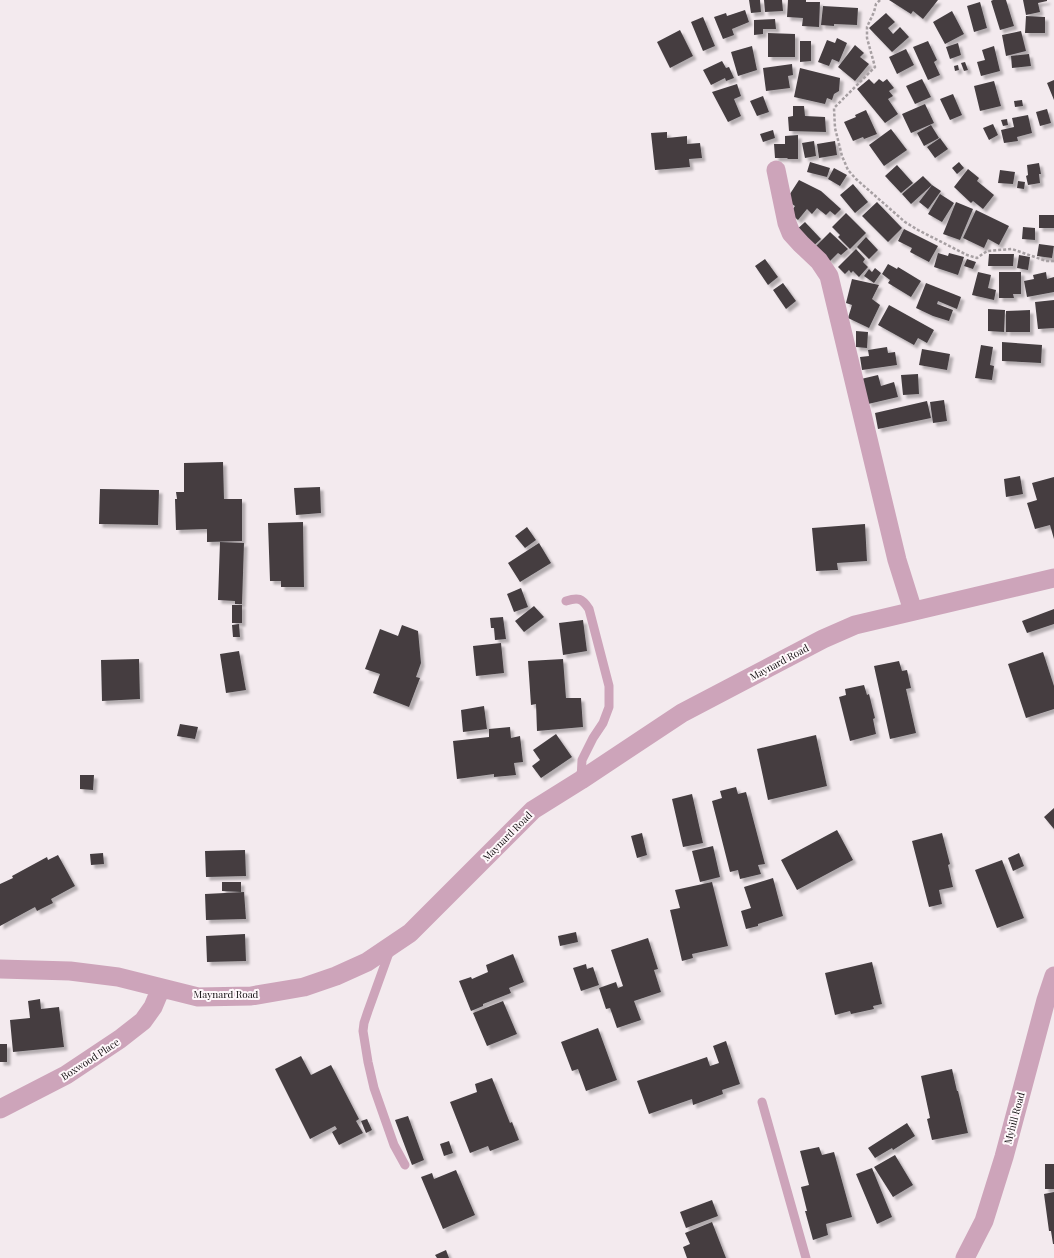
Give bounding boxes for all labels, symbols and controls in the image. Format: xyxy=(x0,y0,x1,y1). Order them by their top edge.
street label: Maynard Road xyxy=(747,641,811,683)
street label: Maynard Road xyxy=(479,808,535,864)
street label: Maynard Road xyxy=(194,987,259,1001)
street label: Boxwood Place xyxy=(58,1035,122,1083)
street label: Myhill Road xyxy=(1000,1090,1028,1145)

